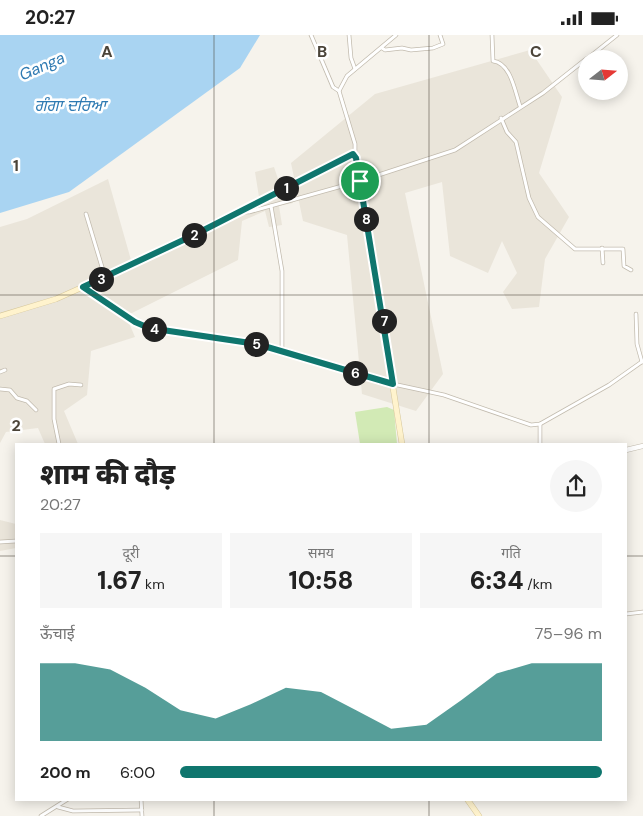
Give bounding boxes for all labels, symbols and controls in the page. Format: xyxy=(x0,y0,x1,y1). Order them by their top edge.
text: 20:27 xyxy=(25,5,75,30)
text: A xyxy=(101,41,113,62)
text: B xyxy=(317,41,327,62)
text: C xyxy=(530,41,542,62)
water label: Ganga xyxy=(16,47,68,85)
north arrow xyxy=(578,50,628,100)
map controls xyxy=(578,50,628,100)
water label: ਗੰਗਾ ਦਰਿਆ xyxy=(34,95,109,116)
text: 1 xyxy=(13,155,19,176)
pin xyxy=(339,160,381,202)
icon: arrive xyxy=(346,167,374,195)
pin: 1 xyxy=(274,175,298,201)
text: 1 xyxy=(284,179,289,197)
pin: 8 xyxy=(354,207,378,231)
text: 8 xyxy=(362,210,371,228)
pin: 2 xyxy=(182,223,206,247)
text: 2 xyxy=(190,226,199,244)
pin: 3 xyxy=(88,267,114,291)
text: 3 xyxy=(97,270,106,288)
pin: 7 xyxy=(372,309,396,333)
text: 7 xyxy=(381,312,388,330)
pin: 4 xyxy=(142,317,166,341)
text: 4 xyxy=(150,320,159,338)
pin: 5 xyxy=(244,331,268,357)
text: 5 xyxy=(252,335,261,353)
pin: 6 xyxy=(342,361,368,385)
text: 6 xyxy=(351,364,360,382)
text: 2 xyxy=(11,415,21,436)
text: शाम की दौड़ xyxy=(40,456,175,493)
button: share xyxy=(550,460,602,512)
text: 20:27 xyxy=(40,494,81,515)
text: दूरी xyxy=(123,544,139,562)
text: समय xyxy=(308,544,334,562)
text: गति xyxy=(501,544,521,562)
text: 1.67 xyxy=(97,564,141,597)
text: 10:58 xyxy=(289,564,353,597)
text: 6:34 xyxy=(470,564,524,597)
text: km xyxy=(141,575,165,593)
text: /km xyxy=(524,575,552,593)
text: ऊँचाई xyxy=(40,623,75,644)
text: 75–96 m xyxy=(535,623,602,644)
text: 200 m xyxy=(40,762,91,783)
text: 6:00 xyxy=(120,762,155,783)

